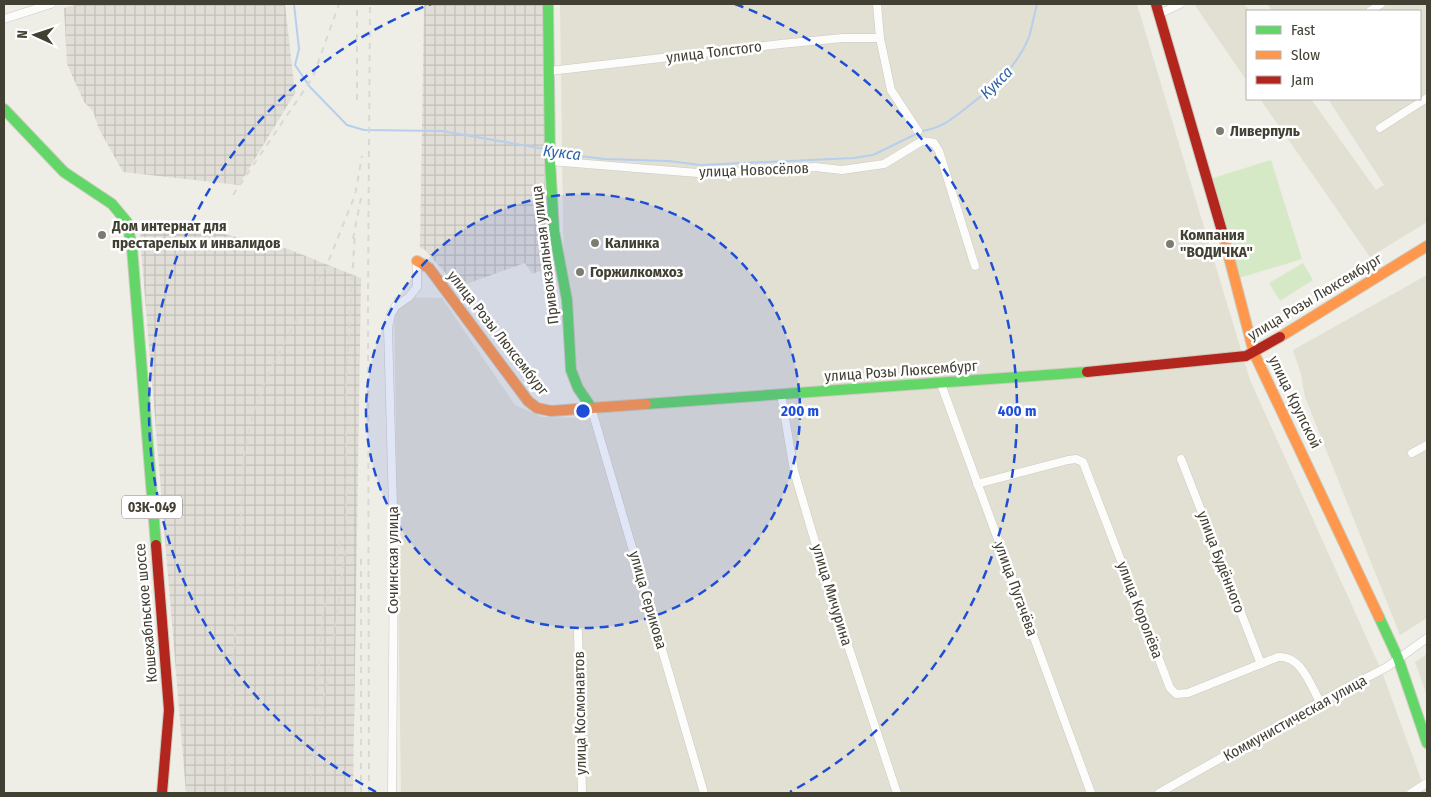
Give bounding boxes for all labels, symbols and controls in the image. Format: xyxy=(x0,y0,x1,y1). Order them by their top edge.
north arrow xyxy=(10,10,60,60)
legend xyxy=(1246,10,1421,100)
text: Fast xyxy=(1291,21,1315,39)
text: N xyxy=(14,30,31,39)
street label: улица Толстого xyxy=(665,37,763,67)
text: Slow xyxy=(1291,46,1320,64)
water label: Кукса xyxy=(976,62,1017,103)
text: Jam xyxy=(1291,71,1314,89)
place label: Ливерпуль xyxy=(1230,122,1300,140)
marker: Ливерпуль xyxy=(1214,125,1226,137)
water label: Кукса xyxy=(542,141,582,164)
street label: улица Новосёлов xyxy=(699,159,809,181)
street label: Привокзальная улица xyxy=(528,184,562,326)
place label: Дом интернат для престарелых и инвалидов xyxy=(111,217,281,252)
place label: Компания "ВОДИЧКА" xyxy=(1180,226,1253,261)
marker: Дом интернат для престарелых и инвалидов xyxy=(96,229,108,241)
place label: Калинка xyxy=(605,234,660,252)
marker: Калинка xyxy=(589,237,601,249)
marker: Компания "ВОДИЧКА" xyxy=(1164,238,1176,250)
street label: улица Розы Люксембург xyxy=(1245,250,1386,344)
place label: Горжилкомхоз xyxy=(590,263,683,281)
marker: Горжилкомхоз xyxy=(574,266,586,278)
street label: улица Розы Люксембург xyxy=(444,267,552,399)
street label: улица Крупской xyxy=(1265,353,1325,451)
street label: улица Розы Люксембург xyxy=(824,357,978,385)
centre of rings xyxy=(574,402,592,420)
text: 200 m xyxy=(780,402,819,420)
text: 400 m xyxy=(998,402,1036,420)
road number: 03К-049 xyxy=(122,496,182,518)
street label: Сочинская улица xyxy=(384,506,402,614)
street label: улица Будённого xyxy=(1193,509,1249,616)
street label: улица Пугачёва xyxy=(991,539,1041,639)
street label: Кошехабльское шоссе xyxy=(131,542,161,684)
street label: улица Мичурина xyxy=(808,542,856,648)
street label: улица Серикова xyxy=(625,549,671,651)
street label: улица Королёва xyxy=(1113,559,1167,661)
street label: улица Космонавтов xyxy=(570,651,590,775)
street label: Коммунистическая улица xyxy=(1220,671,1370,765)

